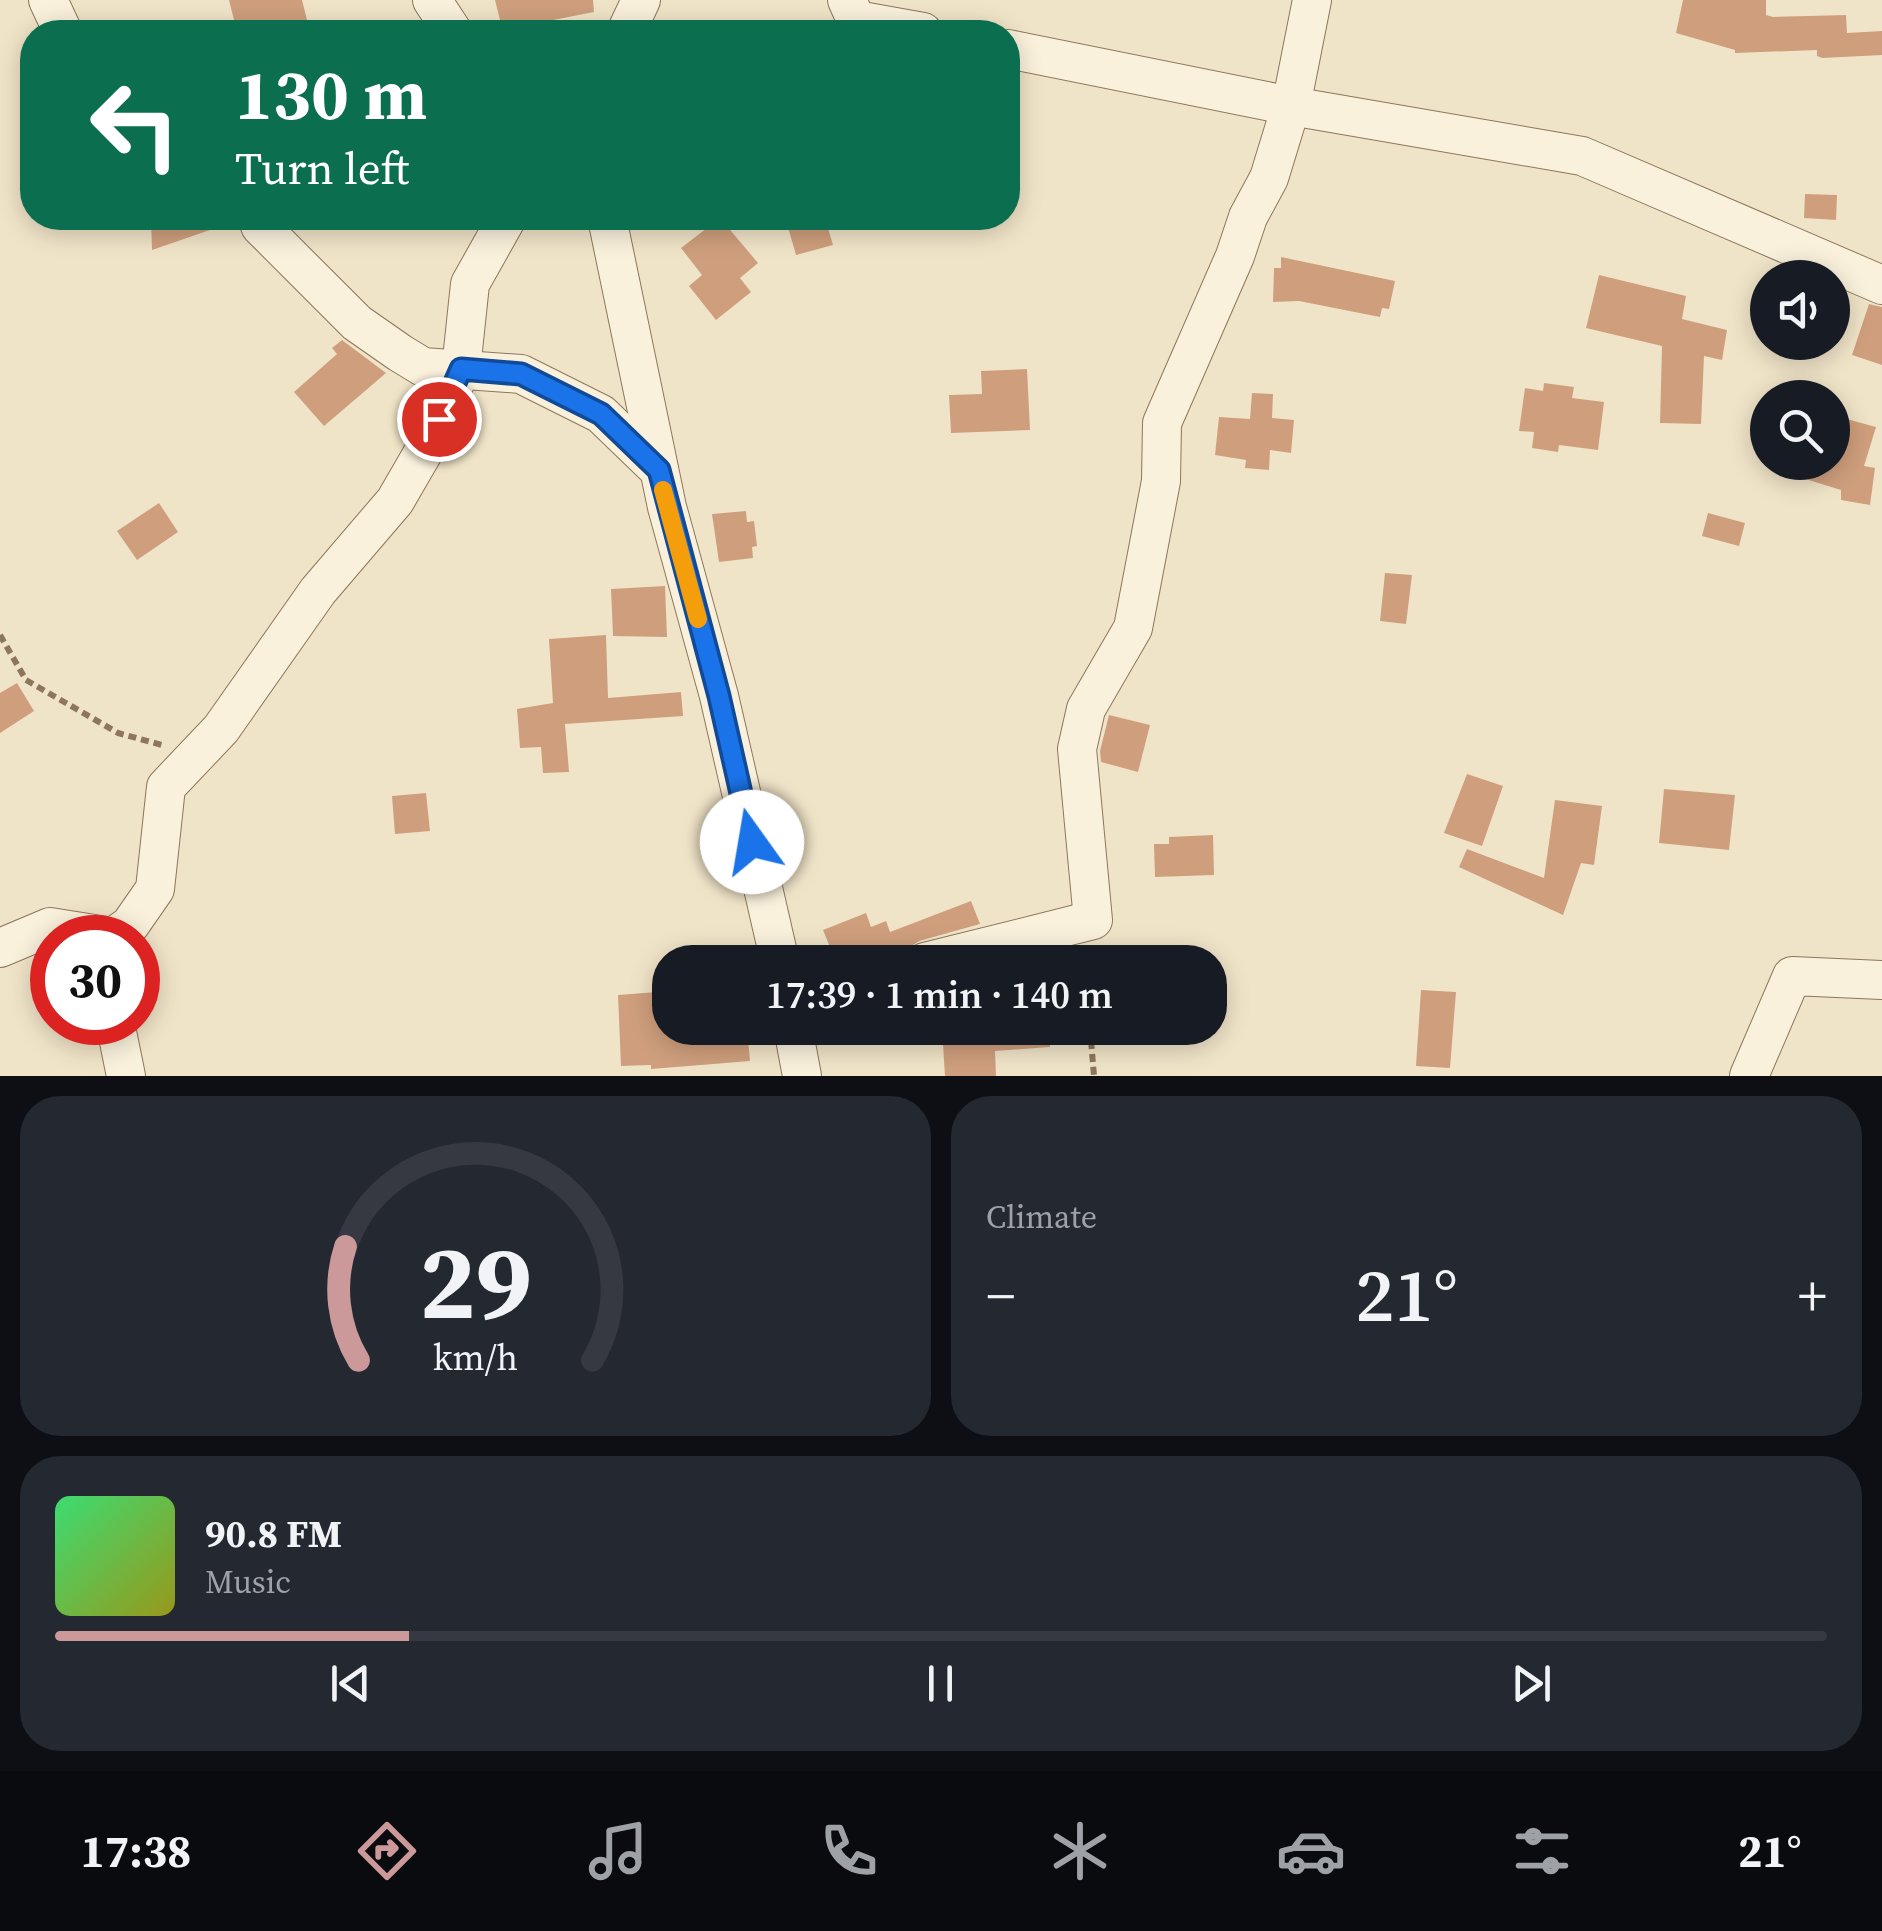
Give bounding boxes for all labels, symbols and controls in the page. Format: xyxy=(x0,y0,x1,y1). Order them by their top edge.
text: 130 m xyxy=(235,46,427,142)
icon: left xyxy=(70,60,200,190)
text: Turn left xyxy=(235,137,409,199)
map controls xyxy=(1750,260,1850,480)
button: sound xyxy=(1750,260,1850,360)
pin xyxy=(397,377,482,462)
button: search xyxy=(1750,380,1850,480)
icon: arrive xyxy=(412,392,467,447)
position arrow xyxy=(700,790,804,894)
speed limit sign: 30 xyxy=(30,915,160,1045)
text: 17:39 · 1 min · 140 m xyxy=(766,969,1113,1021)
text: Climate xyxy=(986,1195,1097,1239)
text: 29 xyxy=(419,1210,532,1353)
text: 21° xyxy=(1355,1243,1458,1346)
text: − xyxy=(986,1258,1015,1333)
text: + xyxy=(1798,1258,1827,1333)
text: km/h xyxy=(433,1333,518,1382)
text: 90.8 FM xyxy=(205,1508,342,1560)
text: Music xyxy=(205,1560,291,1604)
icon: previous xyxy=(323,1656,378,1711)
icon: pause xyxy=(913,1656,968,1711)
icon: next xyxy=(1504,1656,1559,1711)
icon: directions xyxy=(352,1816,422,1886)
icon: music xyxy=(583,1816,653,1886)
icon: phone xyxy=(814,1816,884,1886)
icon: climate xyxy=(1045,1816,1115,1886)
icon: car xyxy=(1276,1816,1346,1886)
icon: filters xyxy=(1507,1816,1577,1886)
text: 17:38 xyxy=(80,1820,192,1882)
text: 21° xyxy=(1738,1820,1802,1882)

